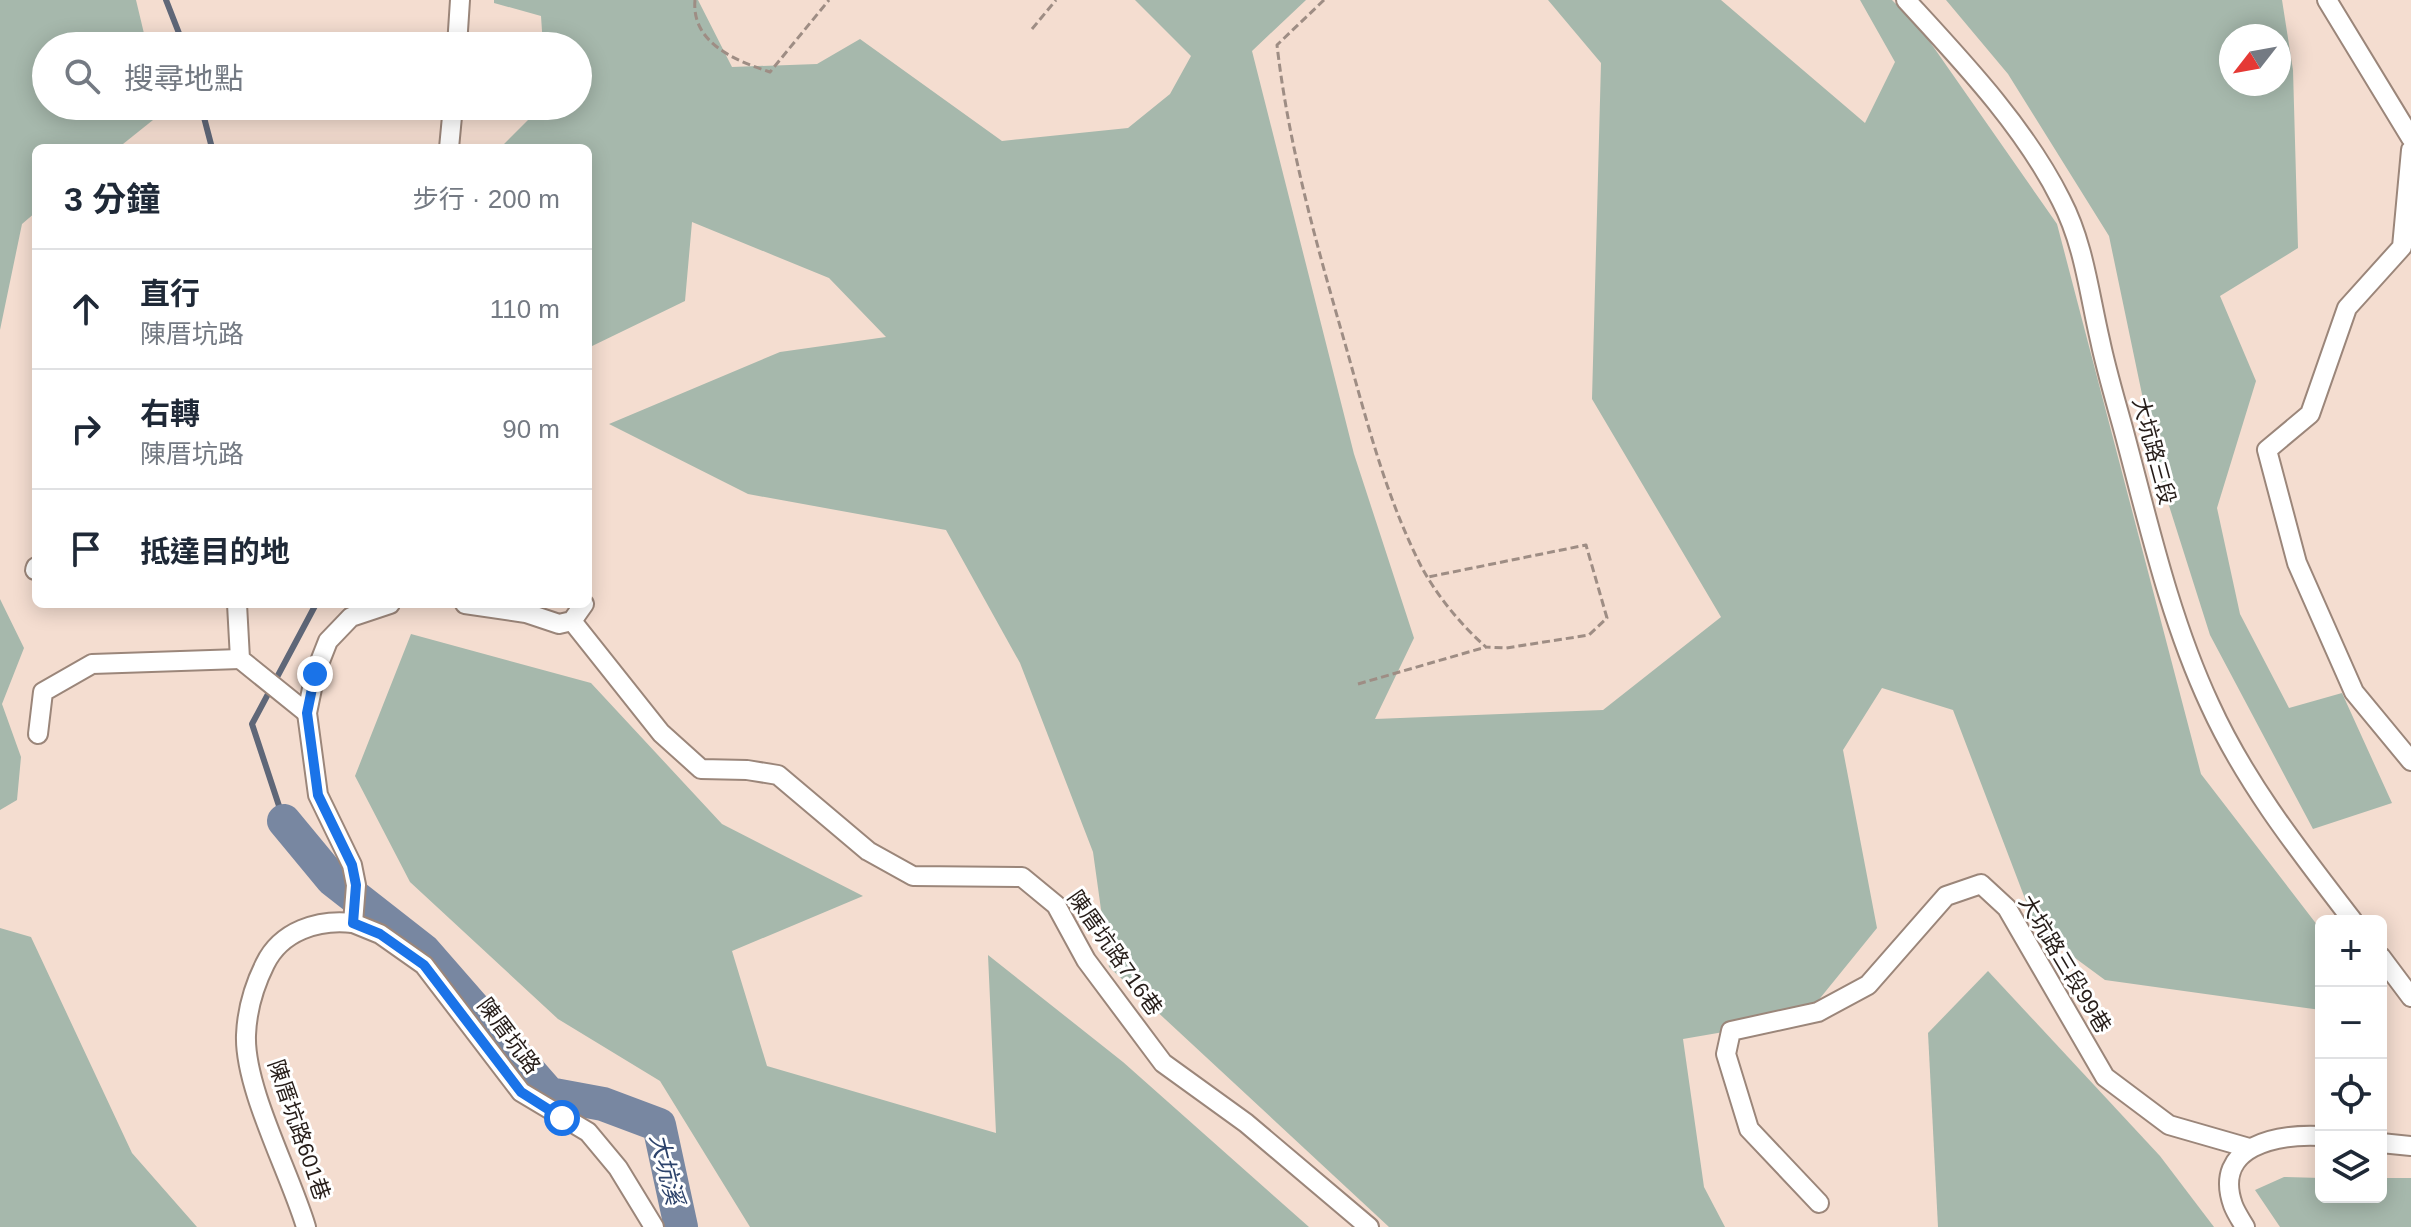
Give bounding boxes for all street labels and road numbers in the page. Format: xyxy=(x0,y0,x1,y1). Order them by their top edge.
street label: 大坑路三段 xyxy=(2128,395,2180,507)
street label: 陳厝坑路716巷 xyxy=(1063,886,1167,1020)
street label: 大坑路三段99巷 xyxy=(2014,890,2116,1038)
street label: 陳厝坑路 xyxy=(473,993,545,1079)
street label: 陳厝坑路601巷 xyxy=(263,1057,335,1203)

